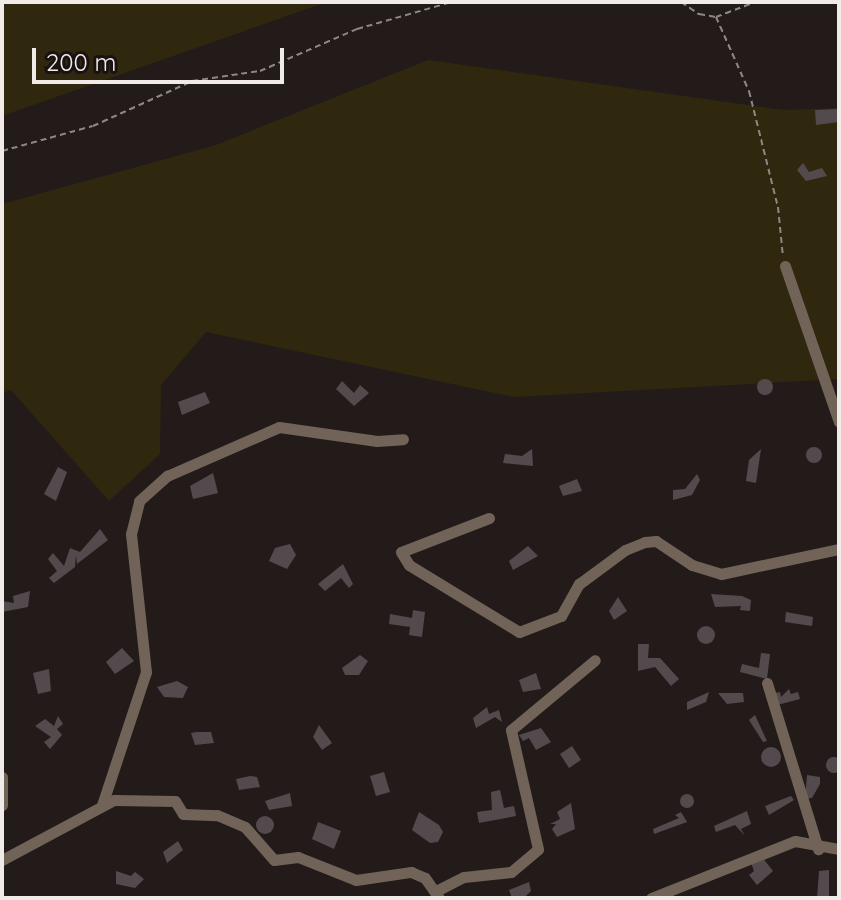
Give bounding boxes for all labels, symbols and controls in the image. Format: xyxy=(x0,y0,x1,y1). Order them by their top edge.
scale bar xyxy=(36,32,288,82)
text: 200 m xyxy=(46,47,116,77)

